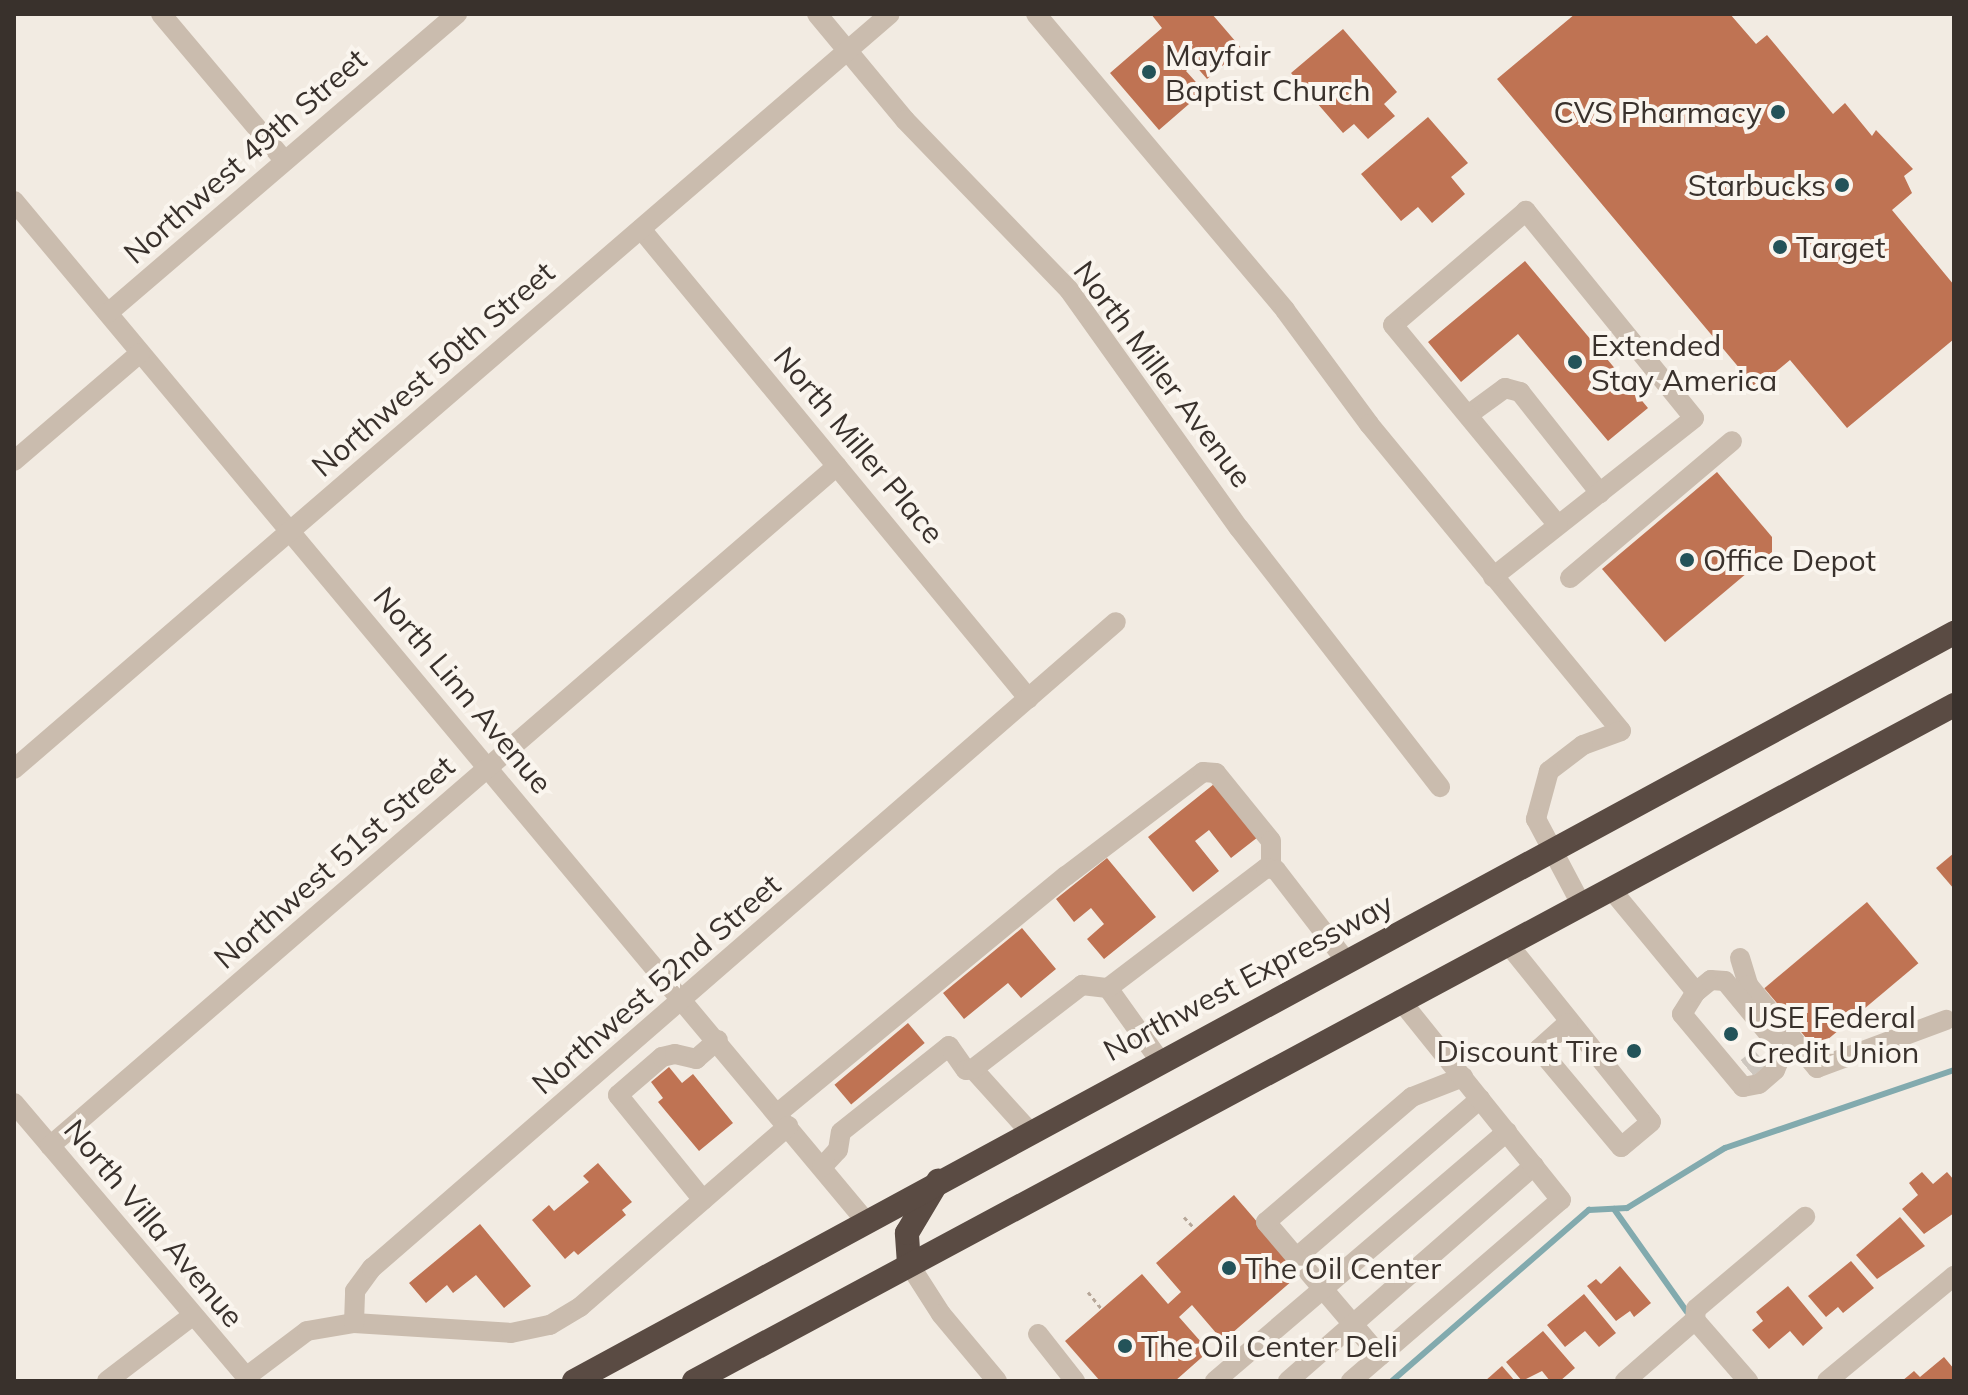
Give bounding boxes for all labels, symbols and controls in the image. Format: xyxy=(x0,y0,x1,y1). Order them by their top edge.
place label: Mayfair Baptist Church xyxy=(1165,37,1370,108)
street label: Northwest 49th Street xyxy=(116,41,374,271)
marker: Mayfair Baptist Church xyxy=(1140,63,1158,81)
place label: CVS Pharmacy xyxy=(1554,94,1762,130)
marker: CVS Pharmacy xyxy=(1769,103,1787,121)
place label: Starbucks xyxy=(1688,167,1826,203)
marker: Starbucks xyxy=(1833,176,1851,194)
place label: Target xyxy=(1796,229,1885,265)
marker: Target xyxy=(1771,238,1789,256)
street label: Northwest 50th Street xyxy=(304,254,562,484)
street label: North Miller Avenue xyxy=(1066,254,1260,494)
place label: Extended Stay America xyxy=(1591,327,1777,398)
street label: North Miller Place xyxy=(767,340,951,550)
marker: Extended Stay America xyxy=(1566,353,1584,371)
place label: Office Depot xyxy=(1703,542,1876,578)
marker: Office Depot xyxy=(1678,551,1696,569)
street label: North Linn Avenue xyxy=(366,580,560,800)
street label: Northwest 51st Street xyxy=(207,748,461,976)
street label: Northwest 52nd Street xyxy=(525,867,787,1101)
street label: Northwest Expressway xyxy=(1097,885,1399,1069)
place label: USE Federal Credit Union xyxy=(1747,999,1919,1070)
marker: USE Federal Credit Union xyxy=(1722,1025,1740,1043)
place label: Discount Tire xyxy=(1436,1033,1618,1069)
marker: Discount Tire xyxy=(1625,1042,1643,1060)
street label: North Villa Avenue xyxy=(57,1112,251,1334)
place label: The Oil Center xyxy=(1245,1250,1441,1286)
marker: The Oil Center xyxy=(1220,1259,1238,1277)
place label: The Oil Center Deli xyxy=(1141,1328,1398,1364)
marker: The Oil Center Deli xyxy=(1116,1337,1134,1355)

